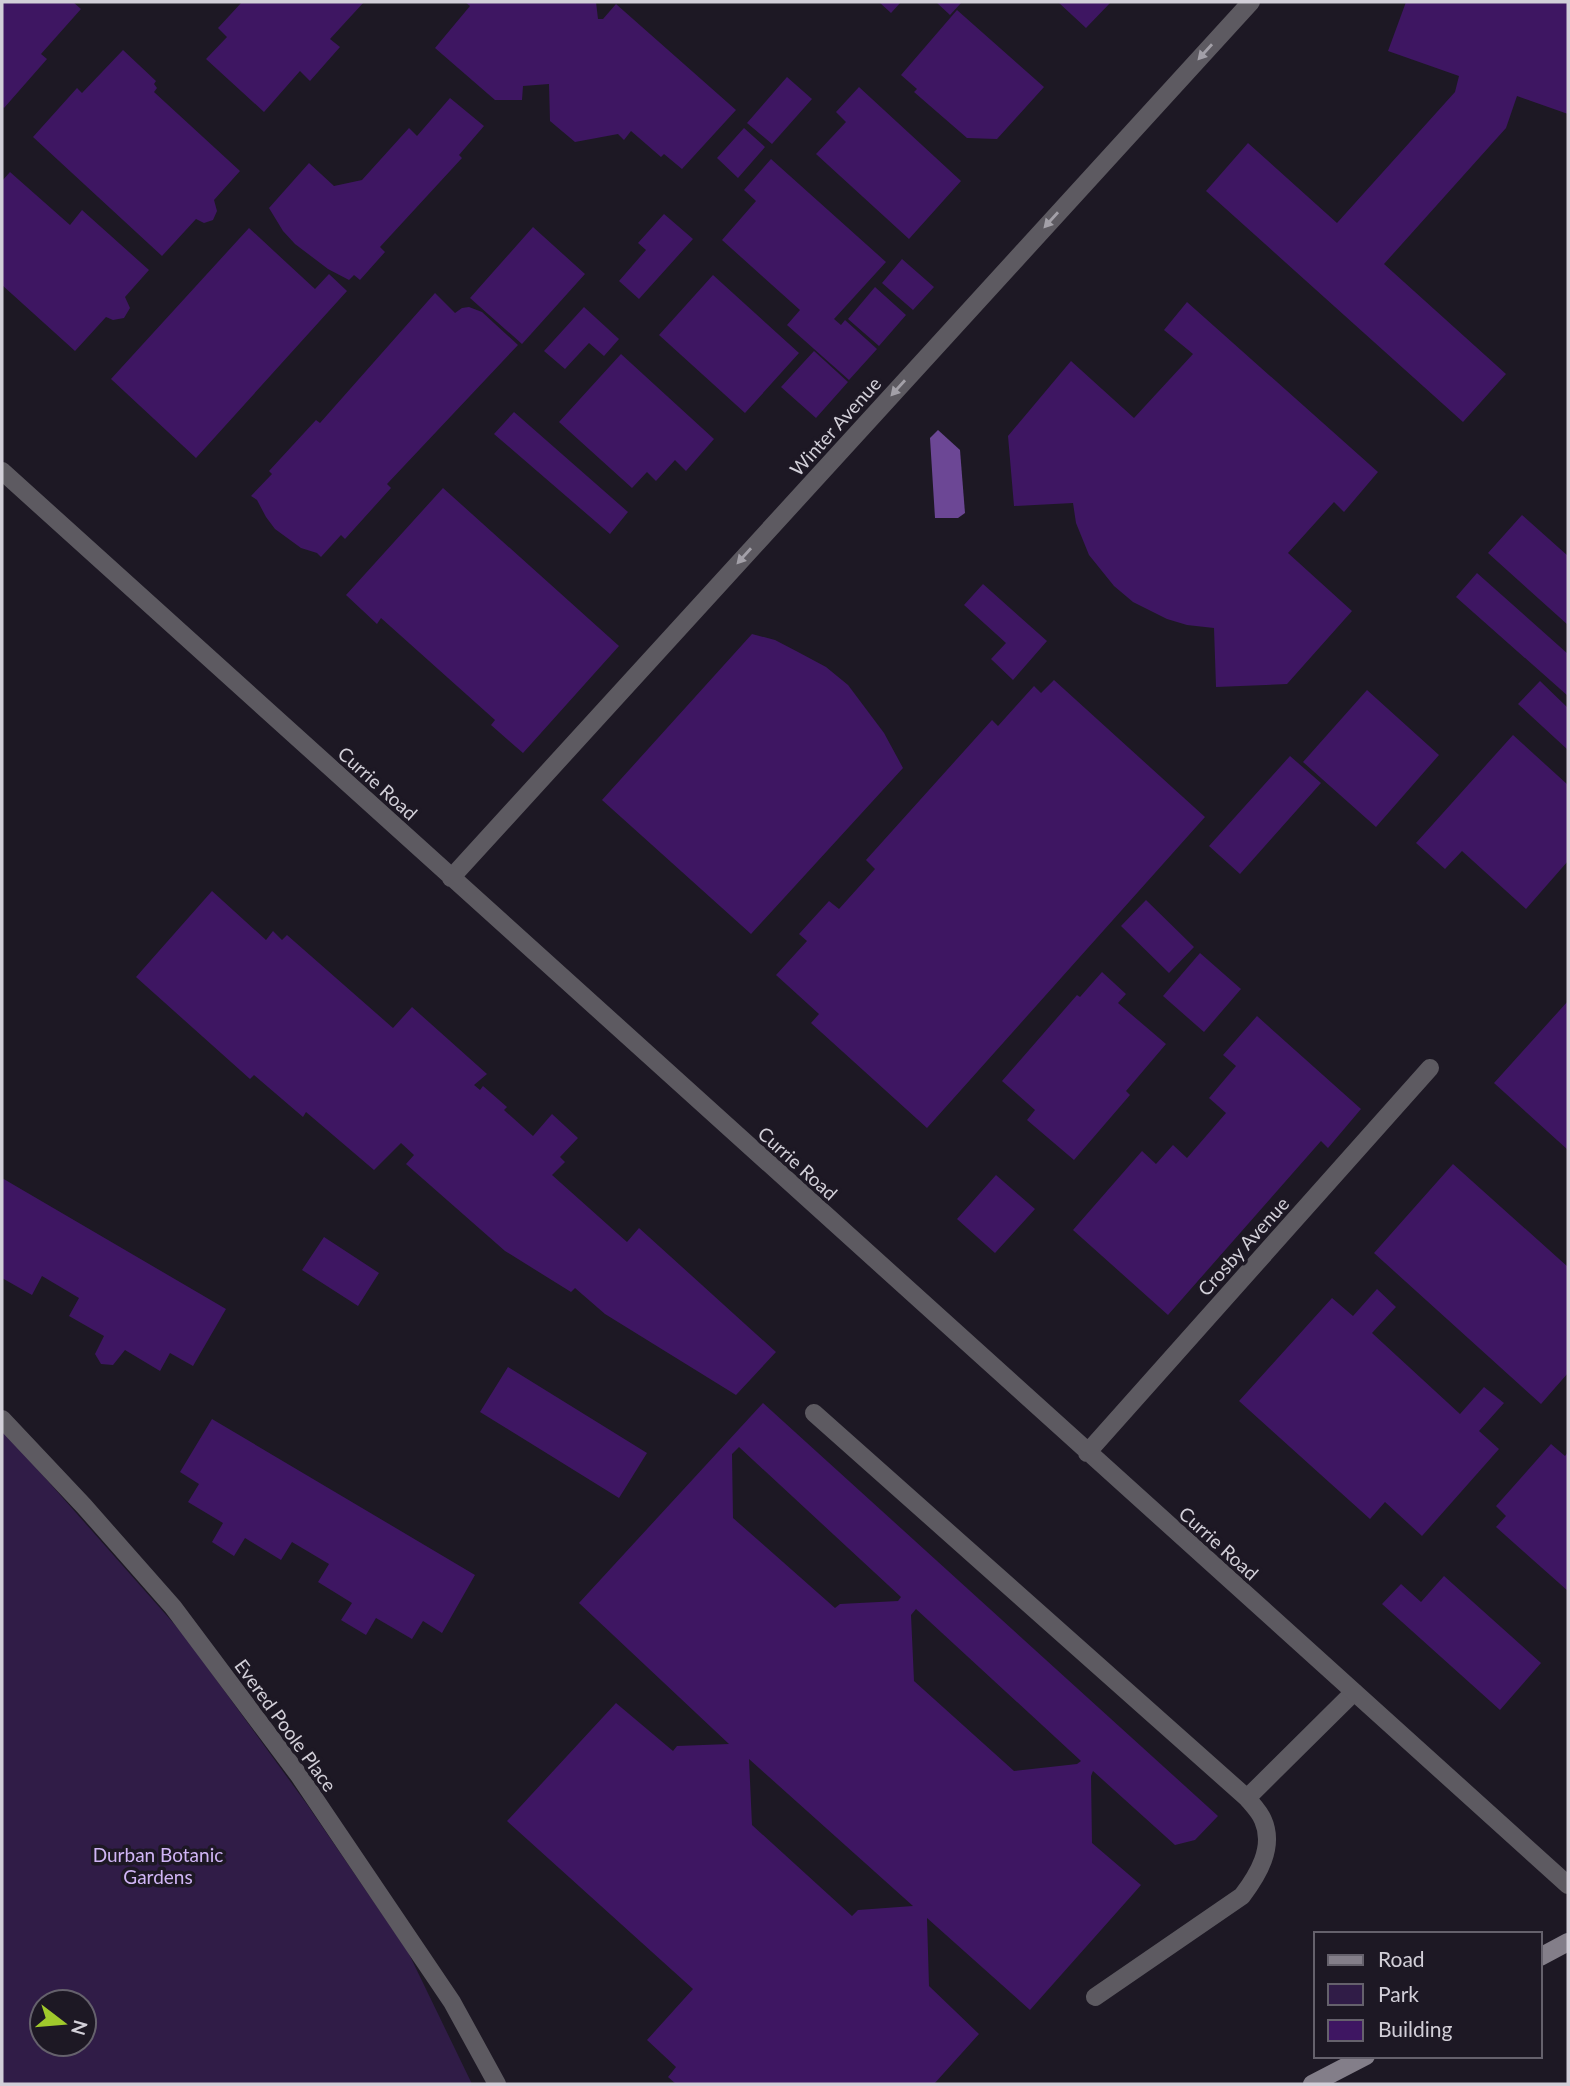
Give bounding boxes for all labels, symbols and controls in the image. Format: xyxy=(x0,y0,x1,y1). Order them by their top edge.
one-way arrow xyxy=(1197,43,1213,60)
one-way arrow xyxy=(1043,211,1059,229)
street label: Winter Avenue xyxy=(785,372,885,480)
one-way arrow xyxy=(890,379,906,396)
one-way arrow xyxy=(737,547,753,564)
street label: Currie Road xyxy=(334,741,422,825)
street label: Currie Road xyxy=(754,1121,842,1205)
street label: Crosby Avenue xyxy=(1193,1192,1293,1300)
street label: Currie Road xyxy=(1175,1501,1263,1585)
street label: Evered Poole Place xyxy=(230,1654,342,1796)
park label: Durban Botanic Gardens xyxy=(93,1843,223,1888)
legend xyxy=(1314,1932,1542,2058)
text: Road xyxy=(1378,1946,1425,1971)
text: Park xyxy=(1378,1981,1419,2006)
north arrow xyxy=(28,1988,98,2058)
text: Building xyxy=(1378,2016,1453,2041)
text: N xyxy=(67,2018,93,2038)

